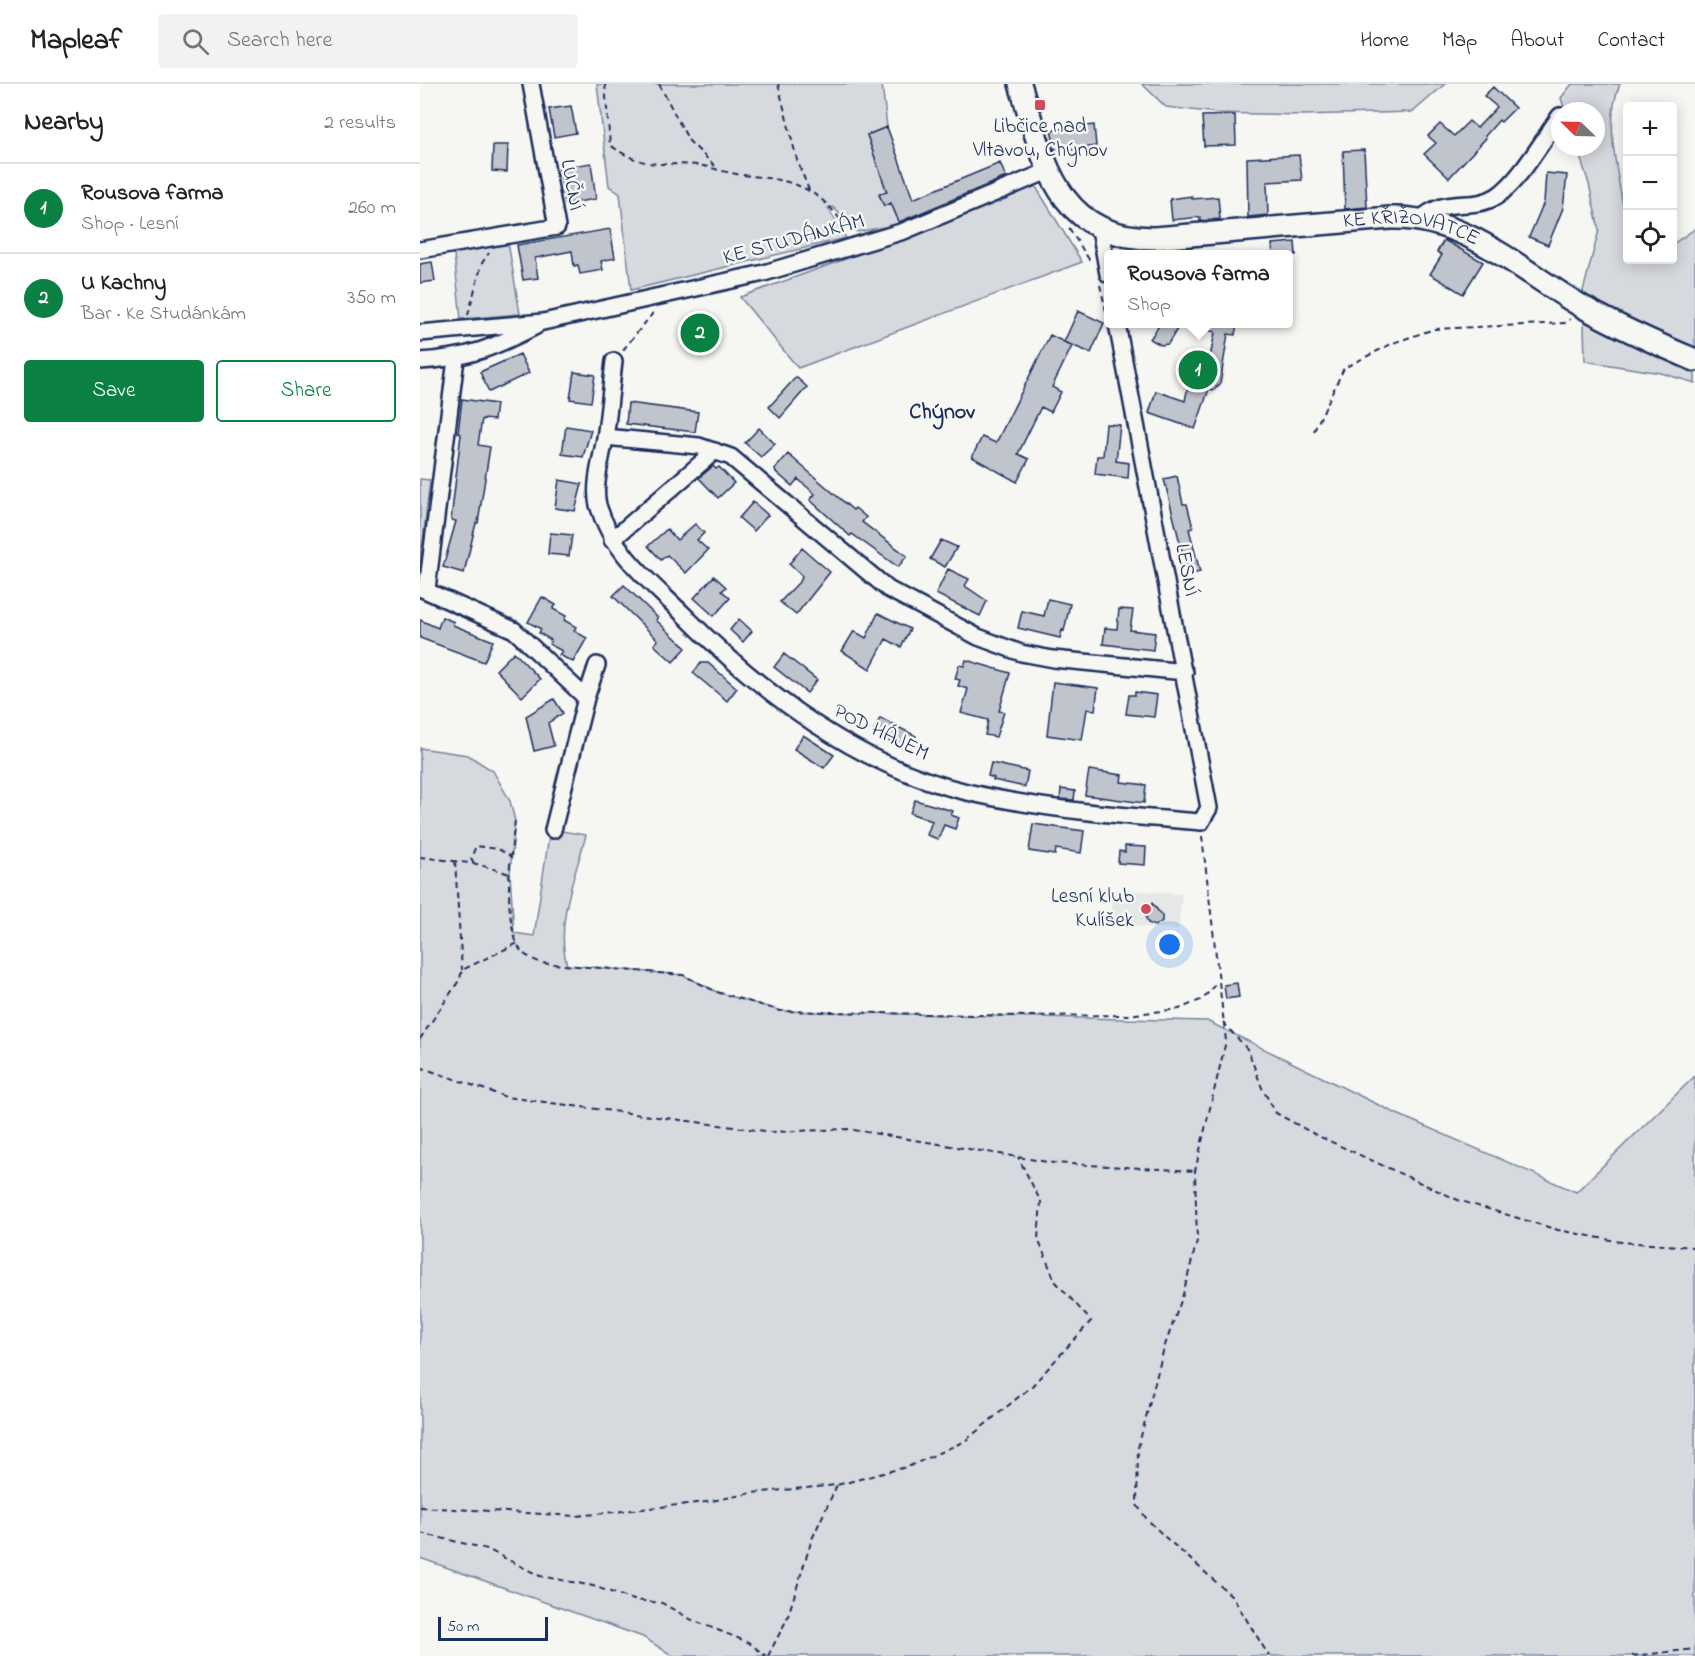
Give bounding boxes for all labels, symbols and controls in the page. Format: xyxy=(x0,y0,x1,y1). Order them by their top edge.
search box xyxy=(158,14,578,68)
text: Mapleaf xyxy=(30,21,122,62)
icon: search xyxy=(179,25,212,58)
text: Search here xyxy=(227,25,332,57)
text: Home xyxy=(1360,26,1409,56)
text: Map xyxy=(1442,26,1477,56)
text: About xyxy=(1510,26,1564,56)
text: Contact xyxy=(1597,26,1665,56)
marker: Libčice nad Vltavou, Chýnov xyxy=(1033,98,1047,112)
north arrow xyxy=(1551,102,1605,156)
map controls xyxy=(1623,102,1677,264)
button: + xyxy=(1623,102,1677,156)
text: Nearby xyxy=(24,104,103,142)
text: 2 results xyxy=(324,109,396,138)
place label: Libčice nad Vltavou, Chýnov xyxy=(972,112,1108,168)
button: − xyxy=(1623,156,1677,210)
street label: LUČNÍ xyxy=(552,157,590,213)
text: Rousova farma xyxy=(81,178,224,210)
text: 1 xyxy=(40,194,47,223)
text: 260 m xyxy=(348,194,396,223)
street label: KE KŘIŽOVATCE xyxy=(1342,203,1485,254)
street label: KE STUDÁNKÁM xyxy=(720,206,868,273)
text: Shop · Lesní xyxy=(81,210,179,239)
button: locate xyxy=(1623,210,1677,264)
popup xyxy=(1104,250,1293,328)
text: Rousova farma xyxy=(1127,259,1270,291)
text: U Kachny xyxy=(81,268,166,300)
text: 2 xyxy=(39,284,48,313)
text: 350 m xyxy=(347,284,396,313)
text: Shop xyxy=(1127,291,1171,320)
text: Bar · Ke Studánkám xyxy=(81,300,246,329)
pin: 2 xyxy=(680,310,720,356)
pin: 1 xyxy=(1178,348,1218,392)
button: Save xyxy=(24,360,204,422)
button: Share xyxy=(216,360,396,422)
district label: Chýnov xyxy=(909,397,975,430)
street label: LESNÍ xyxy=(1166,541,1206,599)
street label: POD HÁJEM xyxy=(828,696,934,769)
place label: Lesní klub Kulíšek xyxy=(1051,882,1135,936)
marker: Lesní klub Kulíšek xyxy=(1139,902,1153,916)
your location xyxy=(1155,930,1184,959)
scale bar xyxy=(438,1614,548,1642)
text: 50 m xyxy=(447,1615,479,1639)

